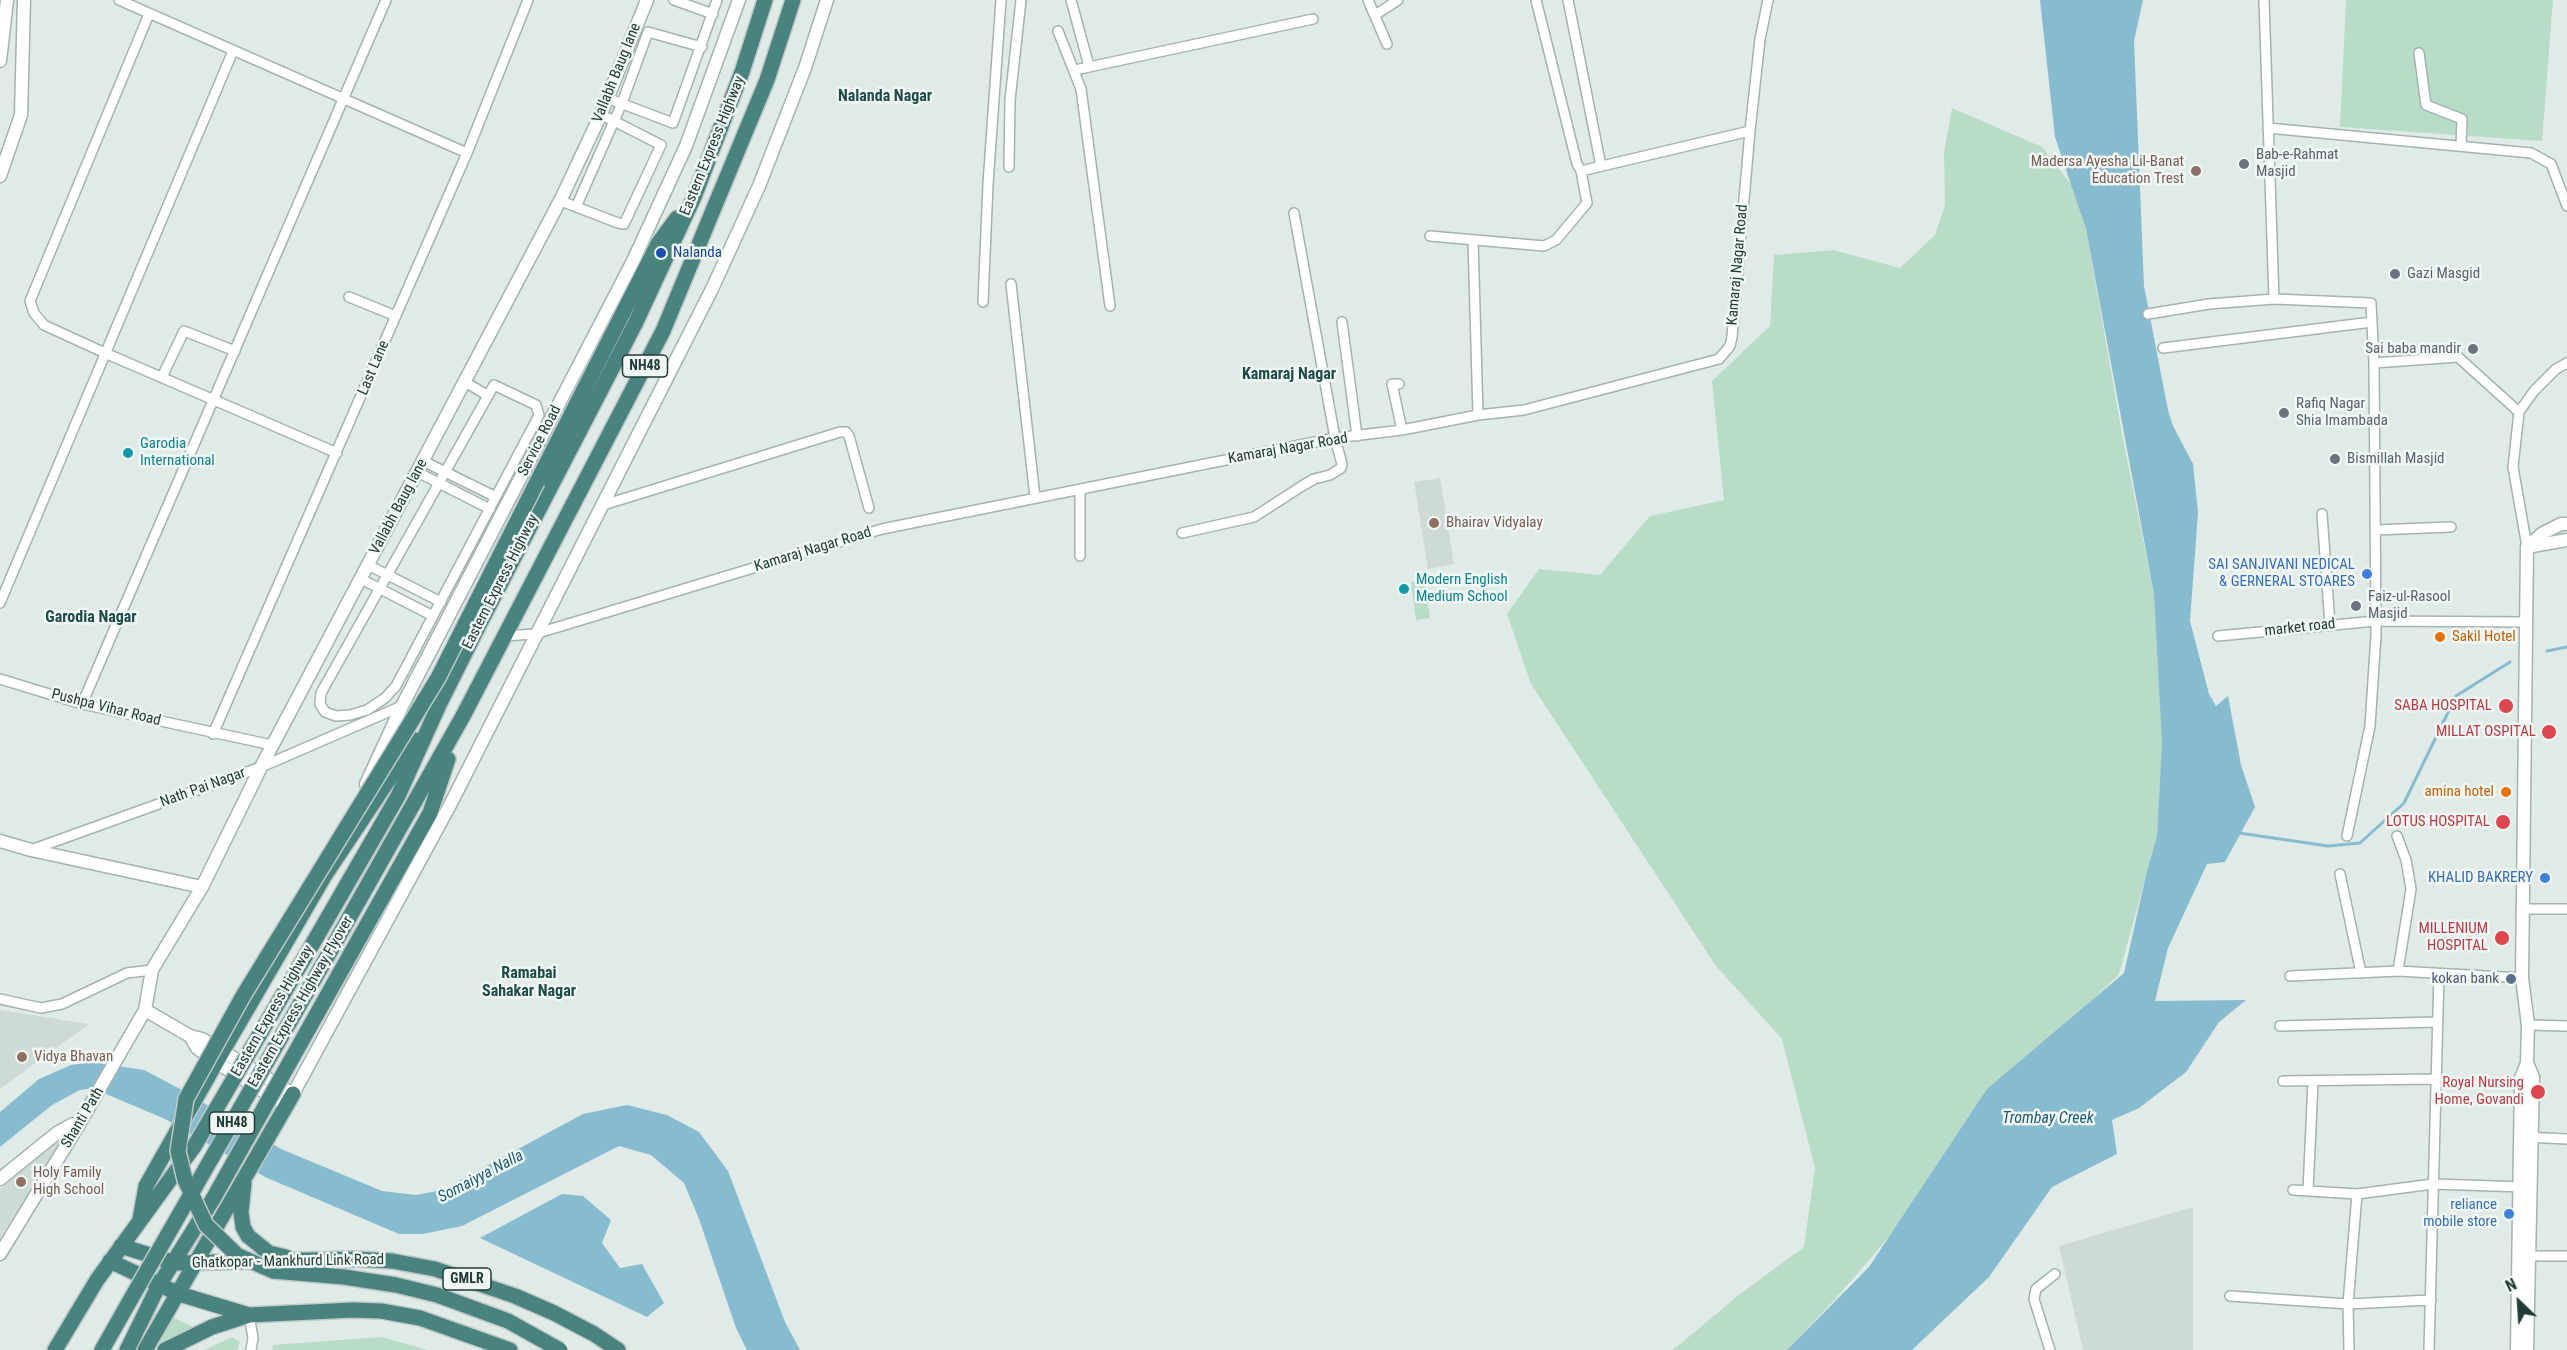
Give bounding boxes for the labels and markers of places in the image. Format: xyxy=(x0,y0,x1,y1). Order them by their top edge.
place label: Bab-e-Rahmat Masjid xyxy=(2256,146,2339,181)
place label: Madersa Ayesha Lil-Banat Education Trest xyxy=(2031,153,2184,188)
marker: Bab-e-Rahmat Masjid xyxy=(2237,157,2251,171)
marker: Madersa Ayesha Lil-Banat Education Trest xyxy=(2189,164,2203,178)
place label: Nalanda xyxy=(673,244,722,262)
marker: Nalanda xyxy=(654,246,668,260)
place label: Gazi Masgid xyxy=(2407,265,2480,283)
marker: Gazi Masgid xyxy=(2388,267,2402,281)
place label: Sai baba mandir xyxy=(2365,340,2461,358)
marker: Sai baba mandir xyxy=(2466,342,2480,356)
place label: Rafiq Nagar Shia Imambada xyxy=(2296,395,2388,430)
marker: Rafiq Nagar Shia Imambada xyxy=(2277,406,2291,420)
place label: Garodia International xyxy=(140,435,215,470)
marker: Garodia International xyxy=(121,446,135,460)
place label: Bismillah Masjid xyxy=(2347,450,2445,468)
marker: Bismillah Masjid xyxy=(2328,452,2342,466)
place label: Bhairav Vidyalay xyxy=(1446,514,1543,532)
marker: Bhairav Vidyalay xyxy=(1427,516,1441,530)
place label: SAI SANJIVANI NEDICAL & GERNERAL STOARES xyxy=(2208,556,2355,591)
marker: SAI SANJIVANI NEDICAL & GERNERAL STOARES xyxy=(2360,567,2374,581)
place label: Modern English Medium School xyxy=(1416,571,1508,606)
marker: Modern English Medium School xyxy=(1397,582,1411,596)
place label: Faiz-ul-Rasool Masjid xyxy=(2368,588,2451,623)
marker: Faiz-ul-Rasool Masjid xyxy=(2349,599,2363,613)
place label: Sakil Hotel xyxy=(2452,628,2516,646)
marker: Sakil Hotel xyxy=(2433,630,2447,644)
place label: SABA HOSPITAL xyxy=(2394,697,2492,715)
marker: SABA HOSPITAL xyxy=(2497,697,2515,715)
place label: MILLAT OSPITAL xyxy=(2436,723,2536,741)
marker: MILLAT OSPITAL xyxy=(2540,723,2558,741)
place label: amina hotel xyxy=(2425,783,2494,801)
marker: amina hotel xyxy=(2499,785,2513,799)
place label: LOTUS HOSPITAL xyxy=(2386,813,2490,831)
marker: LOTUS HOSPITAL xyxy=(2494,813,2512,831)
place label: KHALID BAKRERY xyxy=(2428,869,2533,887)
marker: KHALID BAKRERY xyxy=(2538,871,2552,885)
place label: MILLENIUM HOSPITAL xyxy=(2418,920,2488,955)
marker: MILLENIUM HOSPITAL xyxy=(2493,929,2511,947)
place label: kokan bank xyxy=(2431,970,2499,988)
marker: kokan bank xyxy=(2504,972,2518,986)
place label: Vidya Bhavan xyxy=(34,1048,113,1066)
marker: Vidya Bhavan xyxy=(15,1050,29,1064)
place label: Royal Nursing Home, Govandi xyxy=(2435,1074,2524,1109)
marker: Royal Nursing Home, Govandi xyxy=(2529,1083,2547,1101)
place label: Holy Family High School xyxy=(33,1164,104,1199)
marker: Holy Family High School xyxy=(14,1175,28,1189)
place label: reliance mobile store xyxy=(2423,1196,2497,1231)
marker: reliance mobile store xyxy=(2502,1207,2516,1221)

